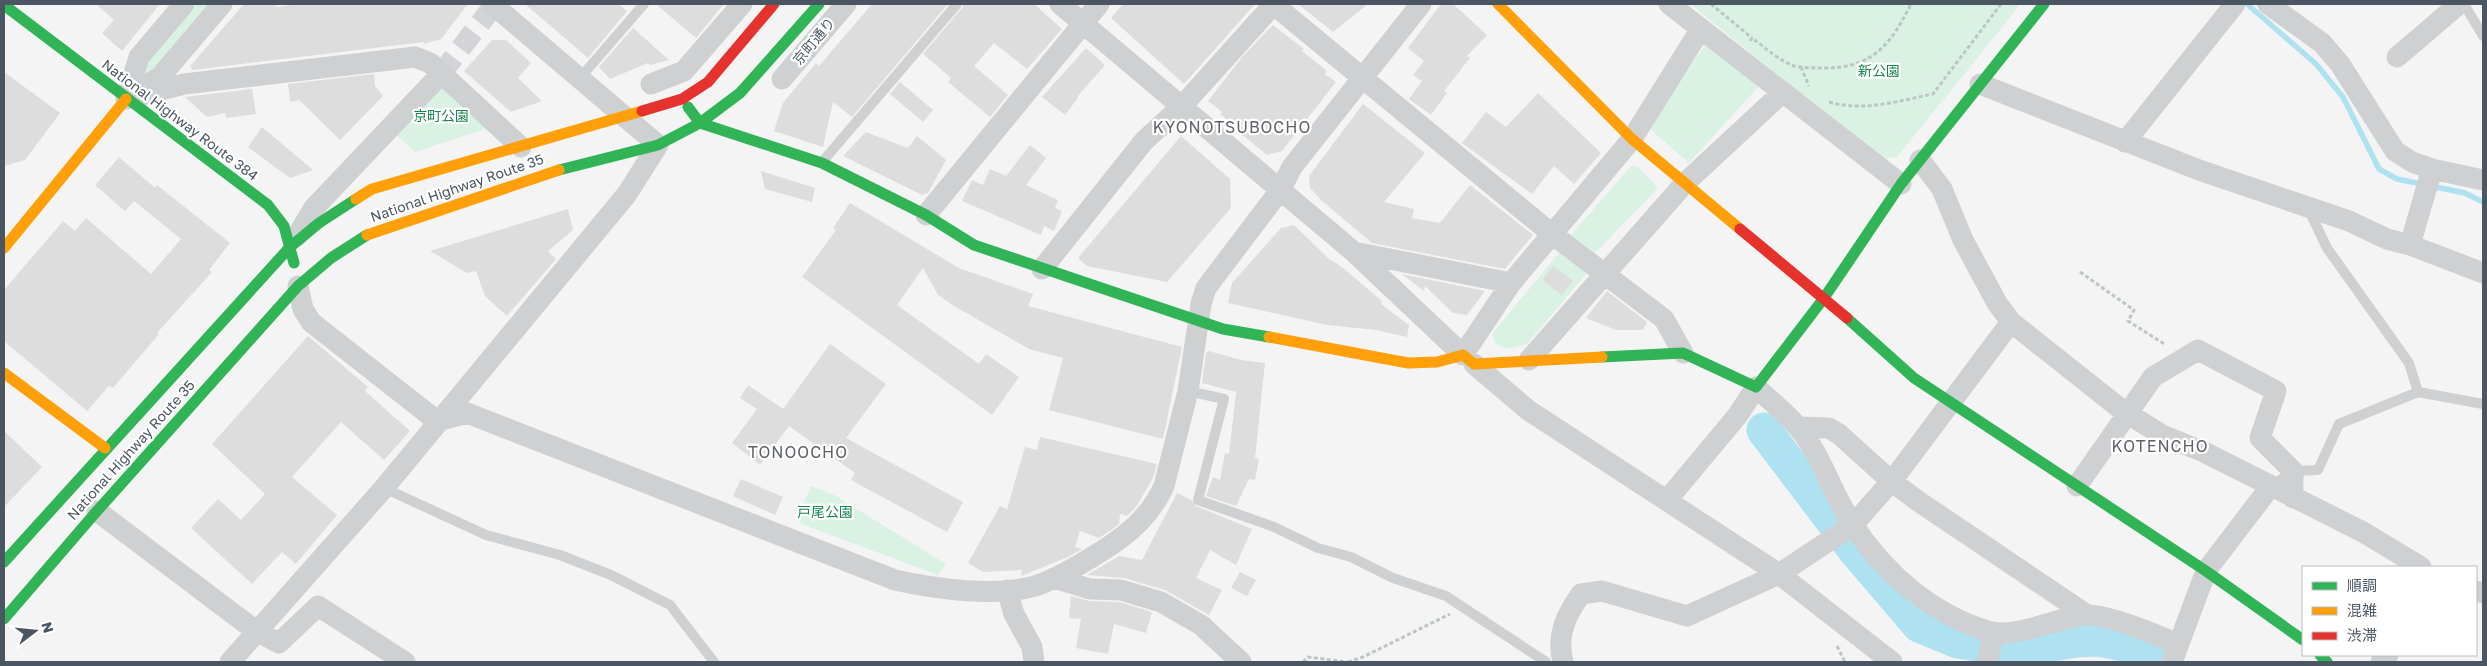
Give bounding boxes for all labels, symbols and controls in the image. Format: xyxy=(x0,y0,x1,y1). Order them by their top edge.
street label: 京町通り xyxy=(789,14,838,68)
street label: National Highway Route 384 xyxy=(99,55,262,184)
park label: 新公園 xyxy=(1858,62,1900,79)
park label: 京町公園 xyxy=(413,107,469,124)
district label: KYONOTSUBOCHO xyxy=(1153,117,1311,137)
street label: National Highway Route 35 xyxy=(368,150,546,225)
street label: National Highway Route 35 xyxy=(63,376,198,523)
district label: KOTENCHO xyxy=(2112,436,2208,456)
district label: TONOOCHO xyxy=(748,442,848,462)
park label: 戸尾公園 xyxy=(797,503,853,520)
legend xyxy=(2302,566,2477,656)
text: 順調 xyxy=(2347,576,2377,594)
text: 混雑 xyxy=(2347,601,2377,619)
north arrow xyxy=(10,606,60,656)
text: N xyxy=(38,620,58,635)
text: 渋滞 xyxy=(2347,626,2377,644)

